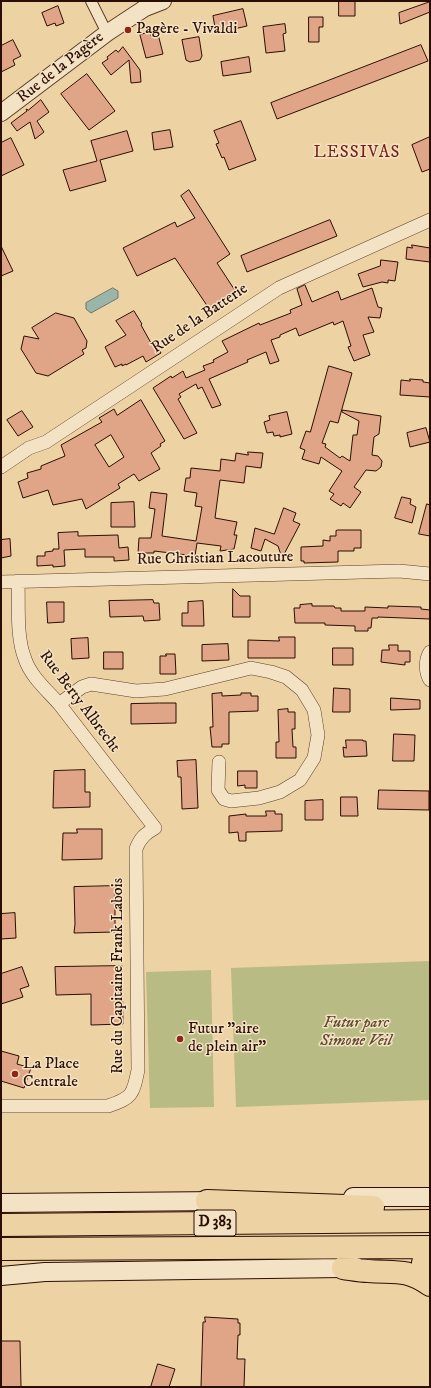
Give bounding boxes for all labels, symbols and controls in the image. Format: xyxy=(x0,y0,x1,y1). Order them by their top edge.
place label: Pagère - Vivaldi xyxy=(136,20,237,40)
marker: Pagère - Vivaldi xyxy=(123,25,133,35)
street label: Rue de la Pagère xyxy=(14,28,108,108)
district label: LESSIVAS xyxy=(314,143,400,163)
street label: Rue de la Batterie xyxy=(148,280,252,358)
street label: Rue Christian Lacouture xyxy=(136,548,294,570)
street label: Rue Berty Albrecht xyxy=(34,647,124,757)
street label: Rue du Capitaine Frank Labois xyxy=(109,878,129,1074)
park label: Futur parc Simone Veil xyxy=(320,1014,392,1052)
place label: Futur "aire de plein air" xyxy=(188,1020,266,1058)
marker: Futur "aire de plein air" xyxy=(175,1034,185,1044)
place label: La Place Centrale xyxy=(23,1055,79,1093)
marker: La Place Centrale xyxy=(10,1069,20,1079)
road number: D 383 xyxy=(194,1210,236,1236)

